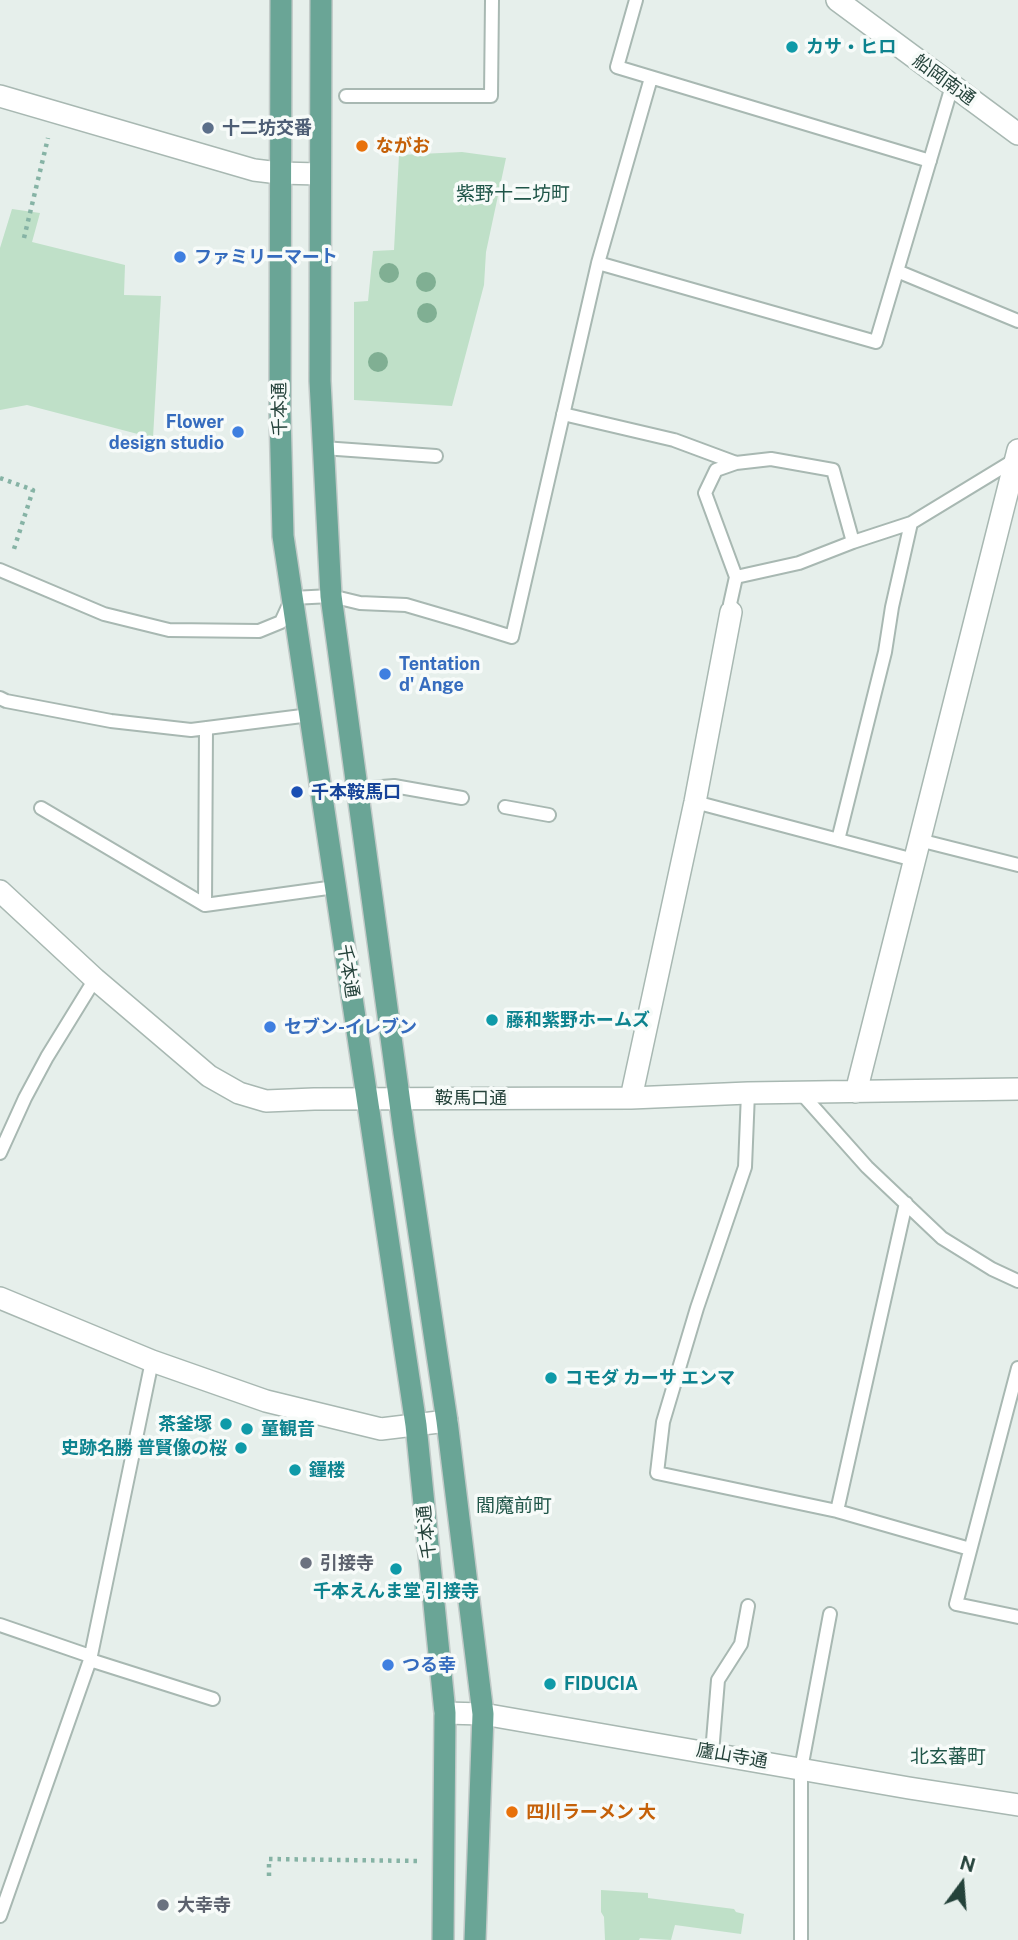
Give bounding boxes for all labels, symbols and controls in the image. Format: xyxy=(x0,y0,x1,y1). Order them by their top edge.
place label: カサ・ヒロ xyxy=(806,36,896,58)
marker: カサ・ヒロ xyxy=(784,39,800,55)
street label: 船岡南通 xyxy=(909,50,979,110)
place label: 十二坊交番 xyxy=(222,117,312,139)
marker: 十二坊交番 xyxy=(200,120,216,136)
place label: ながお xyxy=(376,135,430,157)
marker: ながお xyxy=(354,138,370,154)
district label: 紫野十二坊町 xyxy=(456,183,570,205)
place label: ファミリーマート xyxy=(194,246,338,268)
marker: ファミリーマート xyxy=(172,249,188,265)
street label: 千本通 xyxy=(269,382,291,436)
place label: Flower design studio xyxy=(109,411,224,453)
marker: Flower design studio xyxy=(230,424,246,440)
place label: Tentation d' Ange xyxy=(399,653,480,696)
marker: Tentation d' Ange xyxy=(377,666,393,682)
place label: 千本鞍馬口 xyxy=(311,781,401,803)
marker: 千本鞍馬口 xyxy=(289,784,305,800)
street label: 千本通 xyxy=(333,943,363,999)
place label: 藤和紫野ホームズ xyxy=(506,1009,650,1031)
marker: 藤和紫野ホームズ xyxy=(484,1012,500,1028)
place label: セブン-イレブン xyxy=(284,1016,417,1038)
marker: セブン-イレブン xyxy=(262,1019,278,1035)
street label: 鞍馬口通 xyxy=(435,1087,507,1109)
place label: コモダ カーサ エンマ xyxy=(565,1367,735,1389)
marker: コモダ カーサ エンマ xyxy=(543,1370,559,1386)
place label: 茶釜塚 xyxy=(158,1413,212,1435)
marker: 茶釜塚 xyxy=(218,1416,234,1432)
place label: 童観音 xyxy=(261,1418,315,1440)
marker: 童観音 xyxy=(239,1421,255,1437)
place label: 史跡名勝 普賢像の桜 xyxy=(61,1437,227,1459)
marker: 史跡名勝 普賢像の桜 xyxy=(233,1440,249,1456)
place label: 鐘楼 xyxy=(309,1459,345,1481)
marker: 鐘楼 xyxy=(287,1462,303,1478)
district label: 閻魔前町 xyxy=(476,1495,552,1517)
street label: 千本通 xyxy=(413,1504,441,1560)
place label: 引接寺 xyxy=(320,1552,374,1574)
marker: 引接寺 xyxy=(298,1555,314,1571)
marker: 千本えんま堂 引接寺 xyxy=(388,1561,404,1577)
place label: 千本えんま堂 引接寺 xyxy=(313,1580,479,1602)
place label: つる幸 xyxy=(402,1654,456,1676)
marker: つる幸 xyxy=(380,1657,396,1673)
place label: FIDUCIA xyxy=(564,1673,638,1695)
marker: FIDUCIA xyxy=(542,1676,558,1692)
street label: 廬山寺通 xyxy=(695,1739,769,1773)
district label: 北玄蕃町 xyxy=(910,1746,986,1768)
place label: 四川ラーメン 大 xyxy=(526,1801,656,1823)
marker: 四川ラーメン 大 xyxy=(504,1804,520,1820)
north arrow xyxy=(927,1849,997,1919)
text: N xyxy=(958,1851,978,1876)
place label: 大幸寺 xyxy=(177,1894,231,1916)
marker: 大幸寺 xyxy=(155,1897,171,1913)

